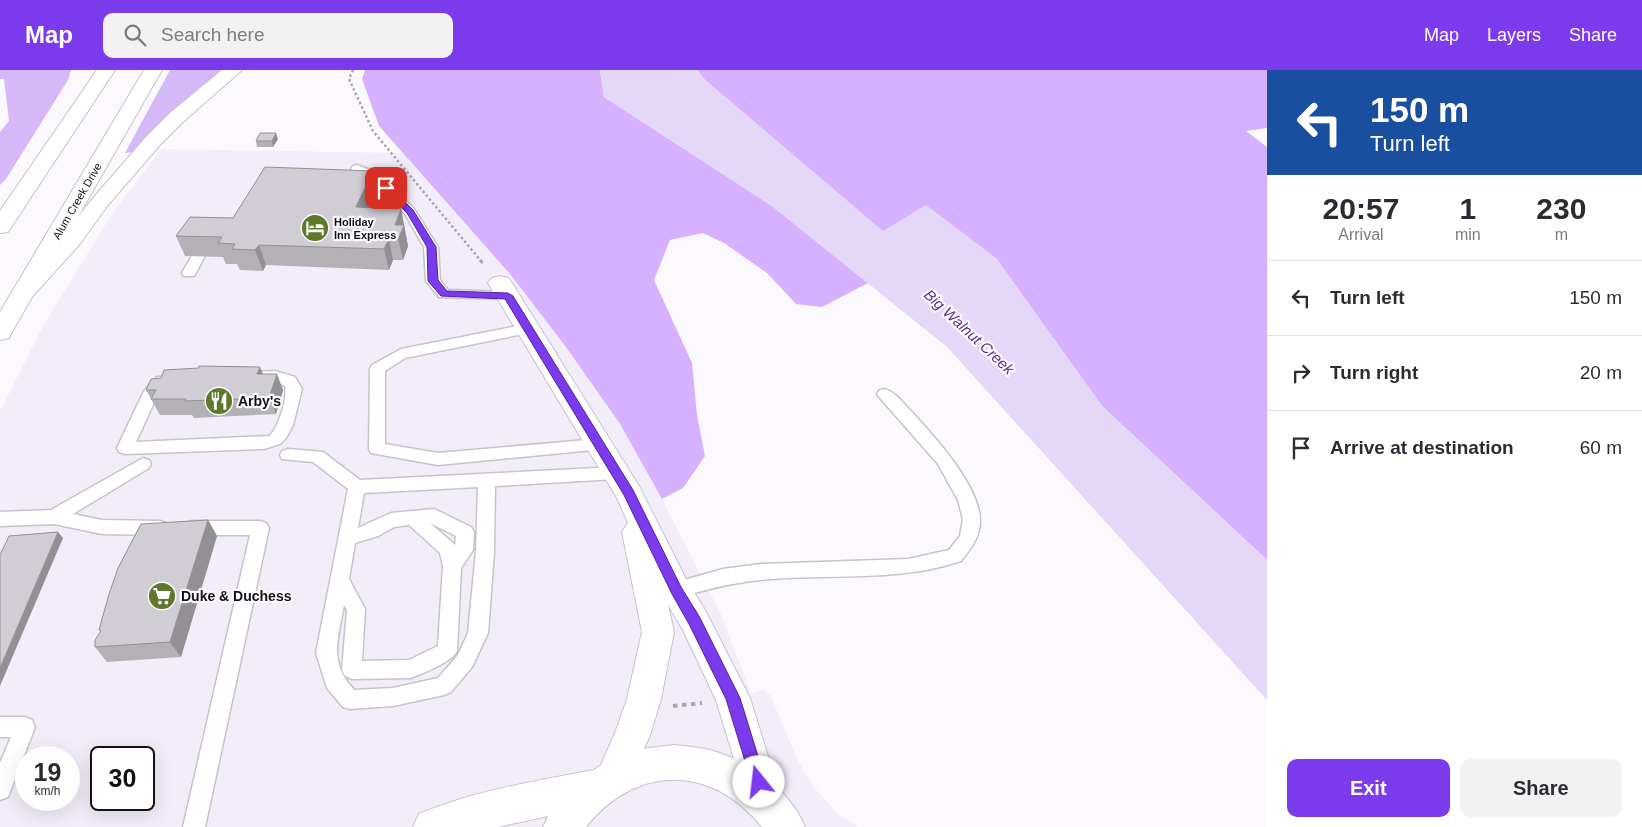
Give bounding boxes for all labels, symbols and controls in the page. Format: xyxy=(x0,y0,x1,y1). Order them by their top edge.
search box xyxy=(103,13,453,58)
text: Map xyxy=(25,21,73,48)
icon: search xyxy=(121,21,149,49)
text: Search here xyxy=(161,24,265,45)
text: Map xyxy=(1424,25,1459,45)
text: Layers xyxy=(1487,25,1541,45)
text: Share xyxy=(1569,25,1617,45)
icon: left xyxy=(1287,90,1352,155)
text: 150 m xyxy=(1370,90,1469,129)
text: Turn left xyxy=(1370,131,1450,156)
street label: Alum Creek Drive xyxy=(50,161,104,241)
pin xyxy=(365,167,407,209)
icon: arrive xyxy=(372,174,400,202)
text: 20:57 xyxy=(1323,192,1399,225)
text: 1 xyxy=(1459,192,1476,225)
text: 230 xyxy=(1536,192,1586,225)
hotel icon: Holiday Inn Express xyxy=(300,213,330,243)
place label: Holiday Inn Express xyxy=(334,216,396,241)
text: Arrival xyxy=(1338,226,1384,243)
text: min xyxy=(1455,226,1481,243)
text: m xyxy=(1555,226,1568,243)
icon: left xyxy=(1287,284,1315,312)
water label: Big Walnut Creek xyxy=(921,286,1019,379)
text: Turn left xyxy=(1330,287,1405,308)
text: 150 m xyxy=(1569,287,1622,308)
icon: right xyxy=(1287,359,1315,387)
text: Turn right xyxy=(1330,362,1418,383)
text: 20 m xyxy=(1580,362,1622,383)
restaurant icon: Arby's xyxy=(204,386,234,416)
place label: Arby's xyxy=(238,393,281,409)
icon: arrive xyxy=(1287,434,1315,462)
text: Arrive at destination xyxy=(1330,437,1514,458)
text: 60 m xyxy=(1580,437,1622,458)
supermarket icon: Duke & Duchess xyxy=(147,581,177,611)
place label: Duke & Duchess xyxy=(181,588,292,604)
speed limit sign: 30 xyxy=(90,746,155,811)
position arrow xyxy=(732,755,784,807)
text: 19 xyxy=(34,758,61,786)
button: Exit xyxy=(1287,759,1450,817)
button: Share xyxy=(1460,759,1622,817)
text: km/h xyxy=(34,784,61,798)

